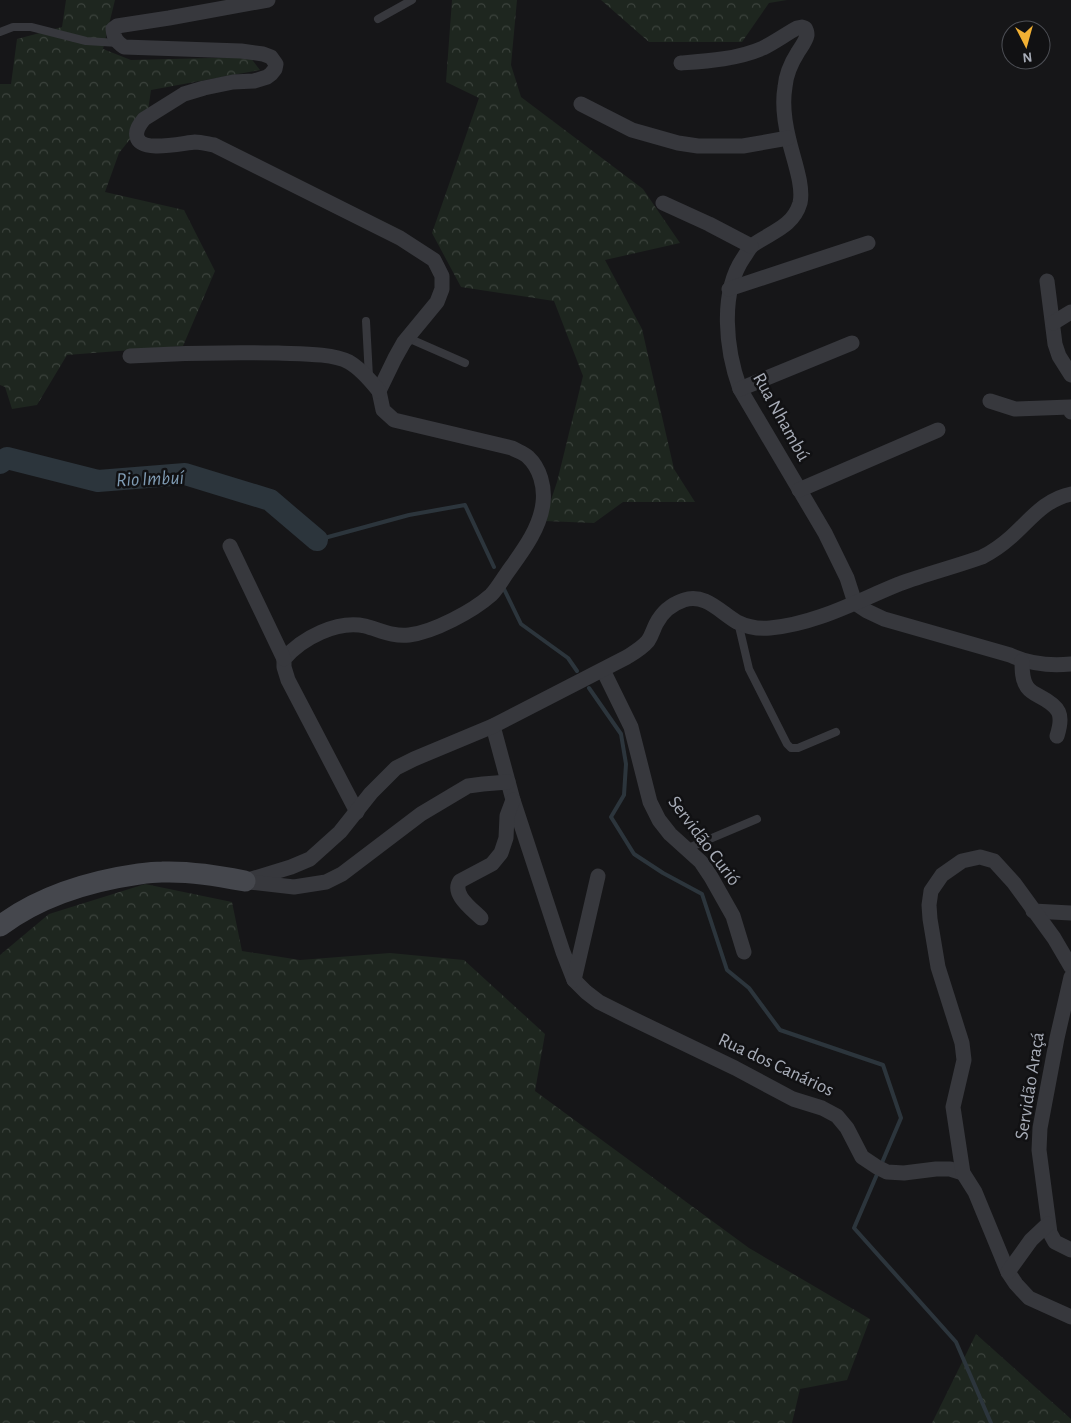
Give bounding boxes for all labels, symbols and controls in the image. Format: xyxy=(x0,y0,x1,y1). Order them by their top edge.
north arrow xyxy=(1001,20,1051,70)
text: N xyxy=(1022,49,1033,64)
street label: Rua Nhambú xyxy=(749,370,813,465)
water label: Rio Imbuí xyxy=(116,468,186,490)
street label: Servidão Curió xyxy=(664,793,744,889)
street label: Rua dos Canários xyxy=(715,1030,837,1100)
street label: Servidão Araçá xyxy=(1012,1031,1048,1141)

